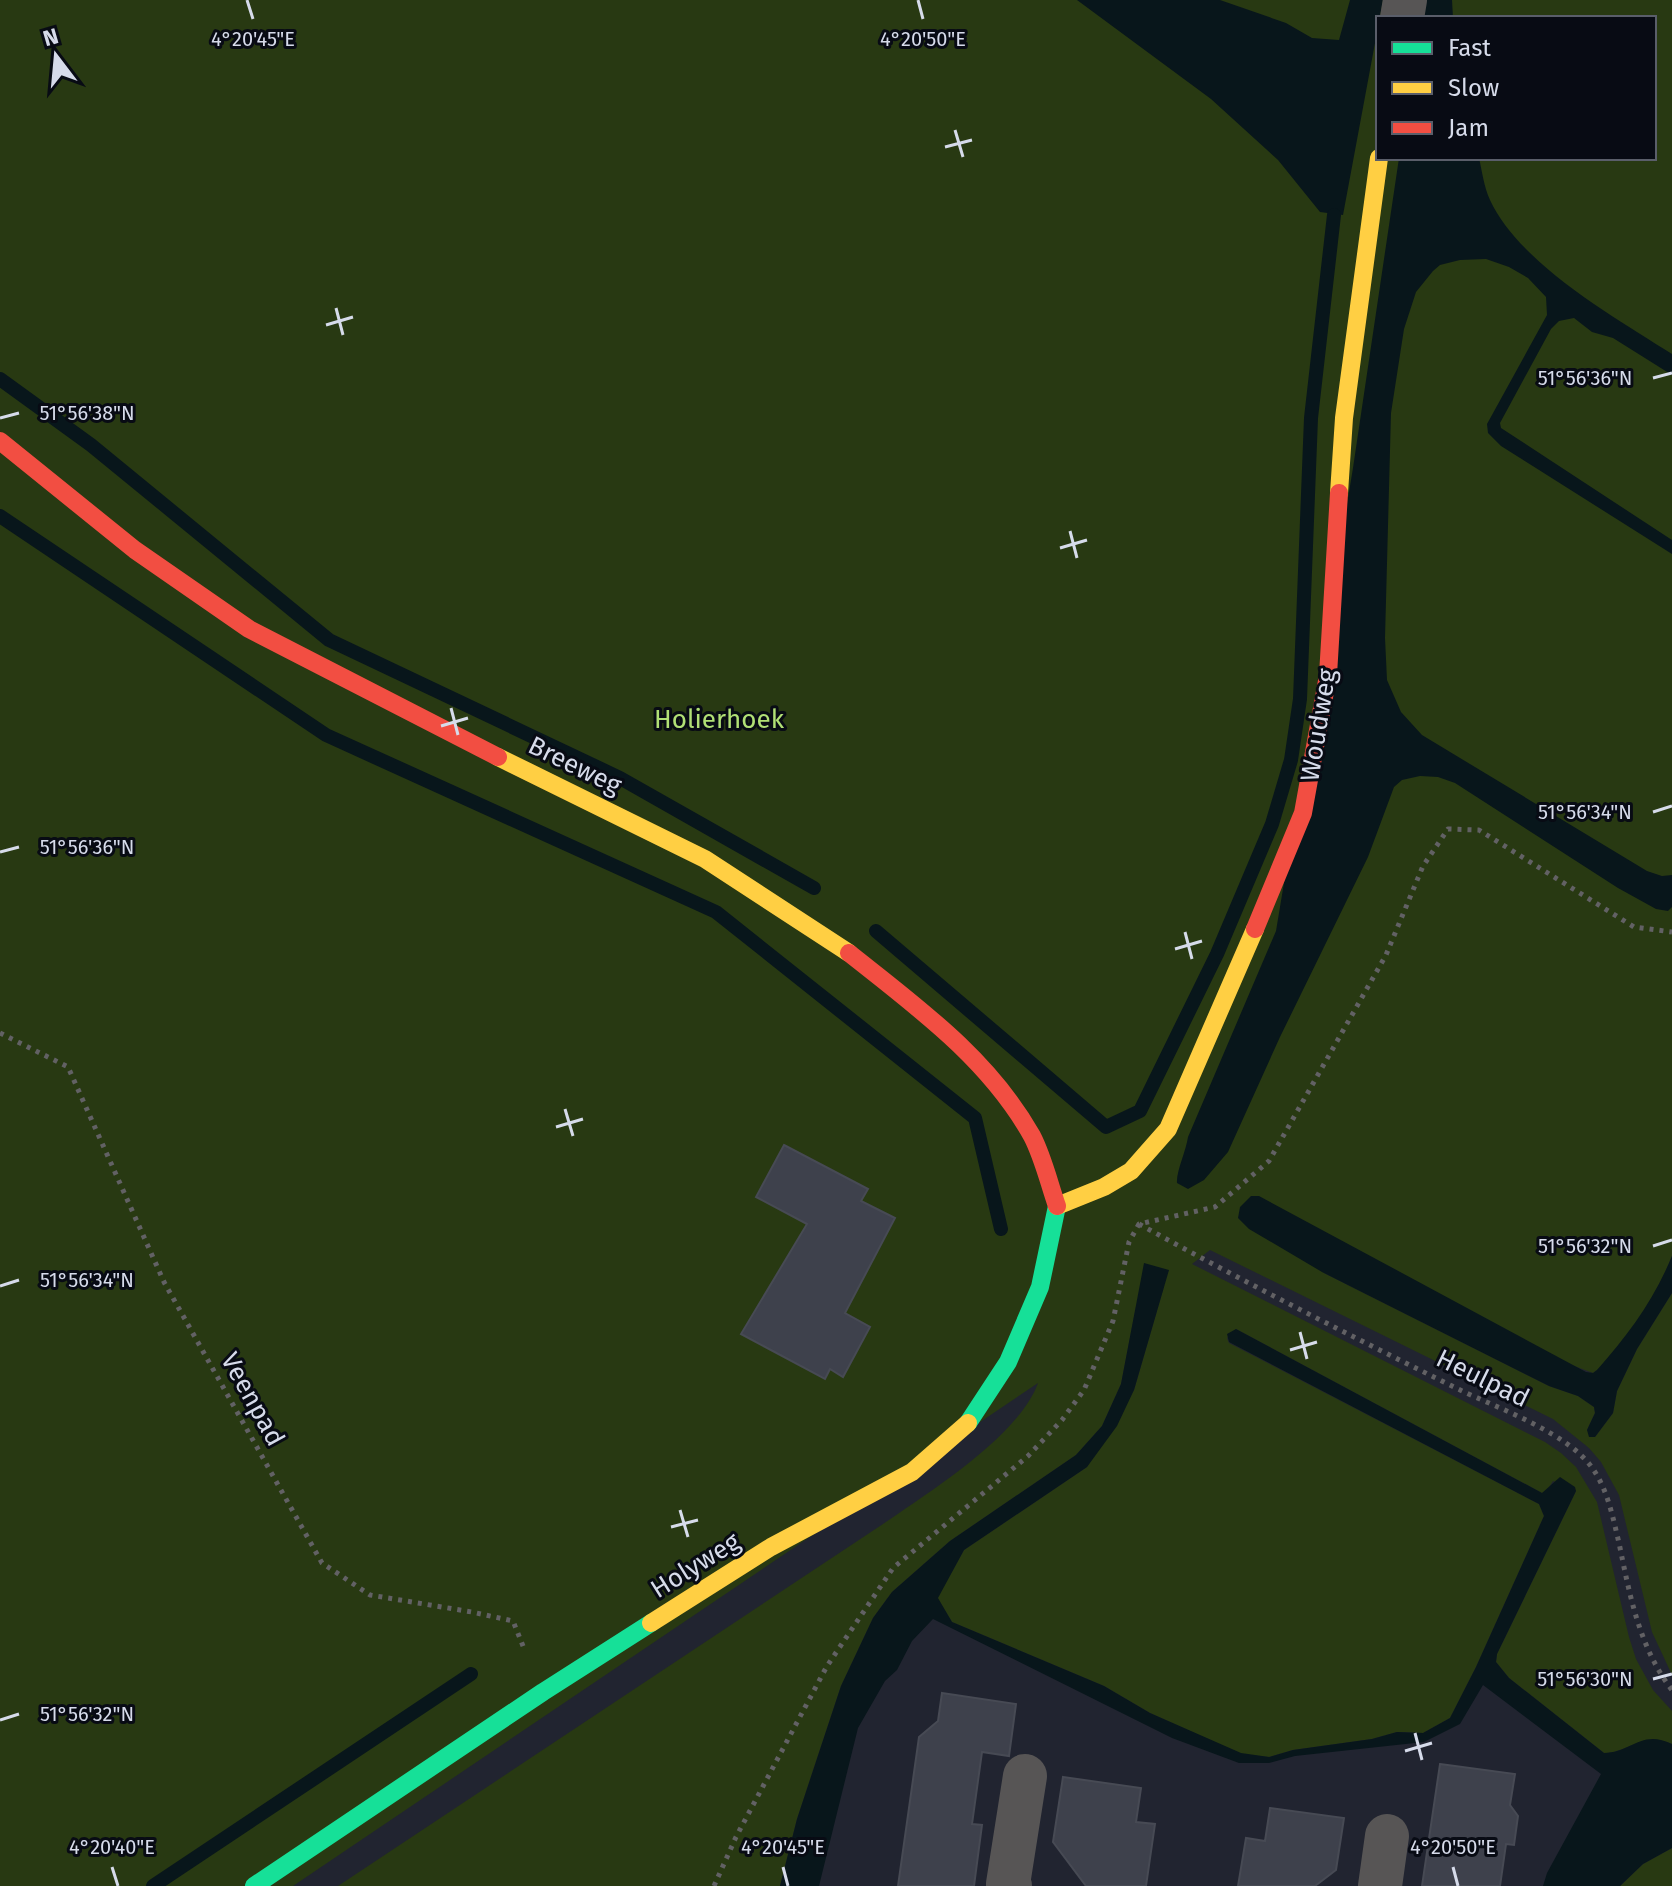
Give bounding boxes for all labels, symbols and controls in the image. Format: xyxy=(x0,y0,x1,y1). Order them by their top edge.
north arrow xyxy=(16,16,96,96)
legend xyxy=(1376,16,1656,160)
text: N xyxy=(40,22,61,52)
text: 4°20'45"E xyxy=(211,27,295,51)
text: 4°20'50"E xyxy=(880,27,966,51)
text: Fast xyxy=(1448,34,1491,62)
text: Slow xyxy=(1448,74,1499,102)
text: Jam xyxy=(1448,114,1489,142)
text: 51°56'36"N xyxy=(1538,366,1632,390)
text: 51°56'38"N xyxy=(39,401,135,425)
street label: Woudweg xyxy=(1294,666,1343,784)
park label: Holierhoek xyxy=(654,704,785,735)
street label: Breeweg xyxy=(523,730,627,801)
text: 51°56'34"N xyxy=(1538,800,1632,824)
text: 51°56'36"N xyxy=(40,835,134,859)
text: 51°56'32"N xyxy=(1538,1234,1632,1258)
text: 51°56'34"N xyxy=(40,1268,134,1292)
street label: Heulpad xyxy=(1431,1343,1534,1414)
street label: Veenpad xyxy=(214,1347,291,1451)
street label: Holyweg xyxy=(645,1526,746,1605)
text: 51°56'30"N xyxy=(1537,1667,1633,1691)
text: 51°56'32"N xyxy=(40,1702,134,1726)
text: 4°20'40"E xyxy=(69,1835,155,1859)
text: 4°20'45"E xyxy=(741,1835,825,1859)
text: 4°20'50"E xyxy=(1410,1835,1496,1859)

